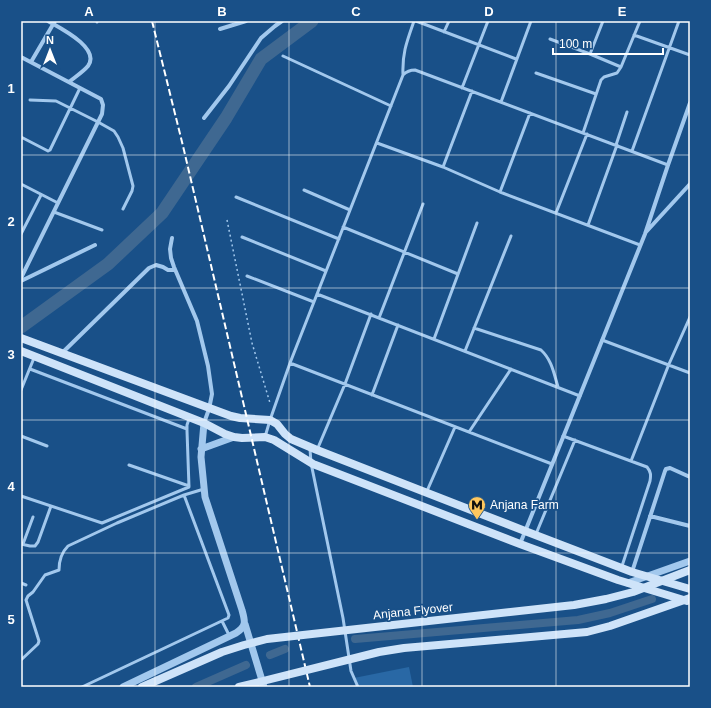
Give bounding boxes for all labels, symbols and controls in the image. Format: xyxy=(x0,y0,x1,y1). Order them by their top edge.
text: A xyxy=(84,4,94,19)
text: B xyxy=(217,4,227,19)
text: C xyxy=(351,4,361,19)
text: D xyxy=(484,4,494,19)
text: E xyxy=(618,4,627,19)
north arrow xyxy=(30,30,70,70)
scale bar xyxy=(553,30,663,56)
text: N xyxy=(46,34,54,46)
text: 100 m xyxy=(559,37,592,51)
text: 1 xyxy=(7,81,15,96)
text: 2 xyxy=(7,214,15,229)
text: 3 xyxy=(7,347,15,362)
text: 4 xyxy=(7,479,15,494)
metro station icon: Anjana Farm xyxy=(467,495,487,520)
place label: Anjana Farm xyxy=(490,498,559,512)
street label: Anjana Flyover xyxy=(372,600,454,622)
text: 5 xyxy=(7,612,15,627)

